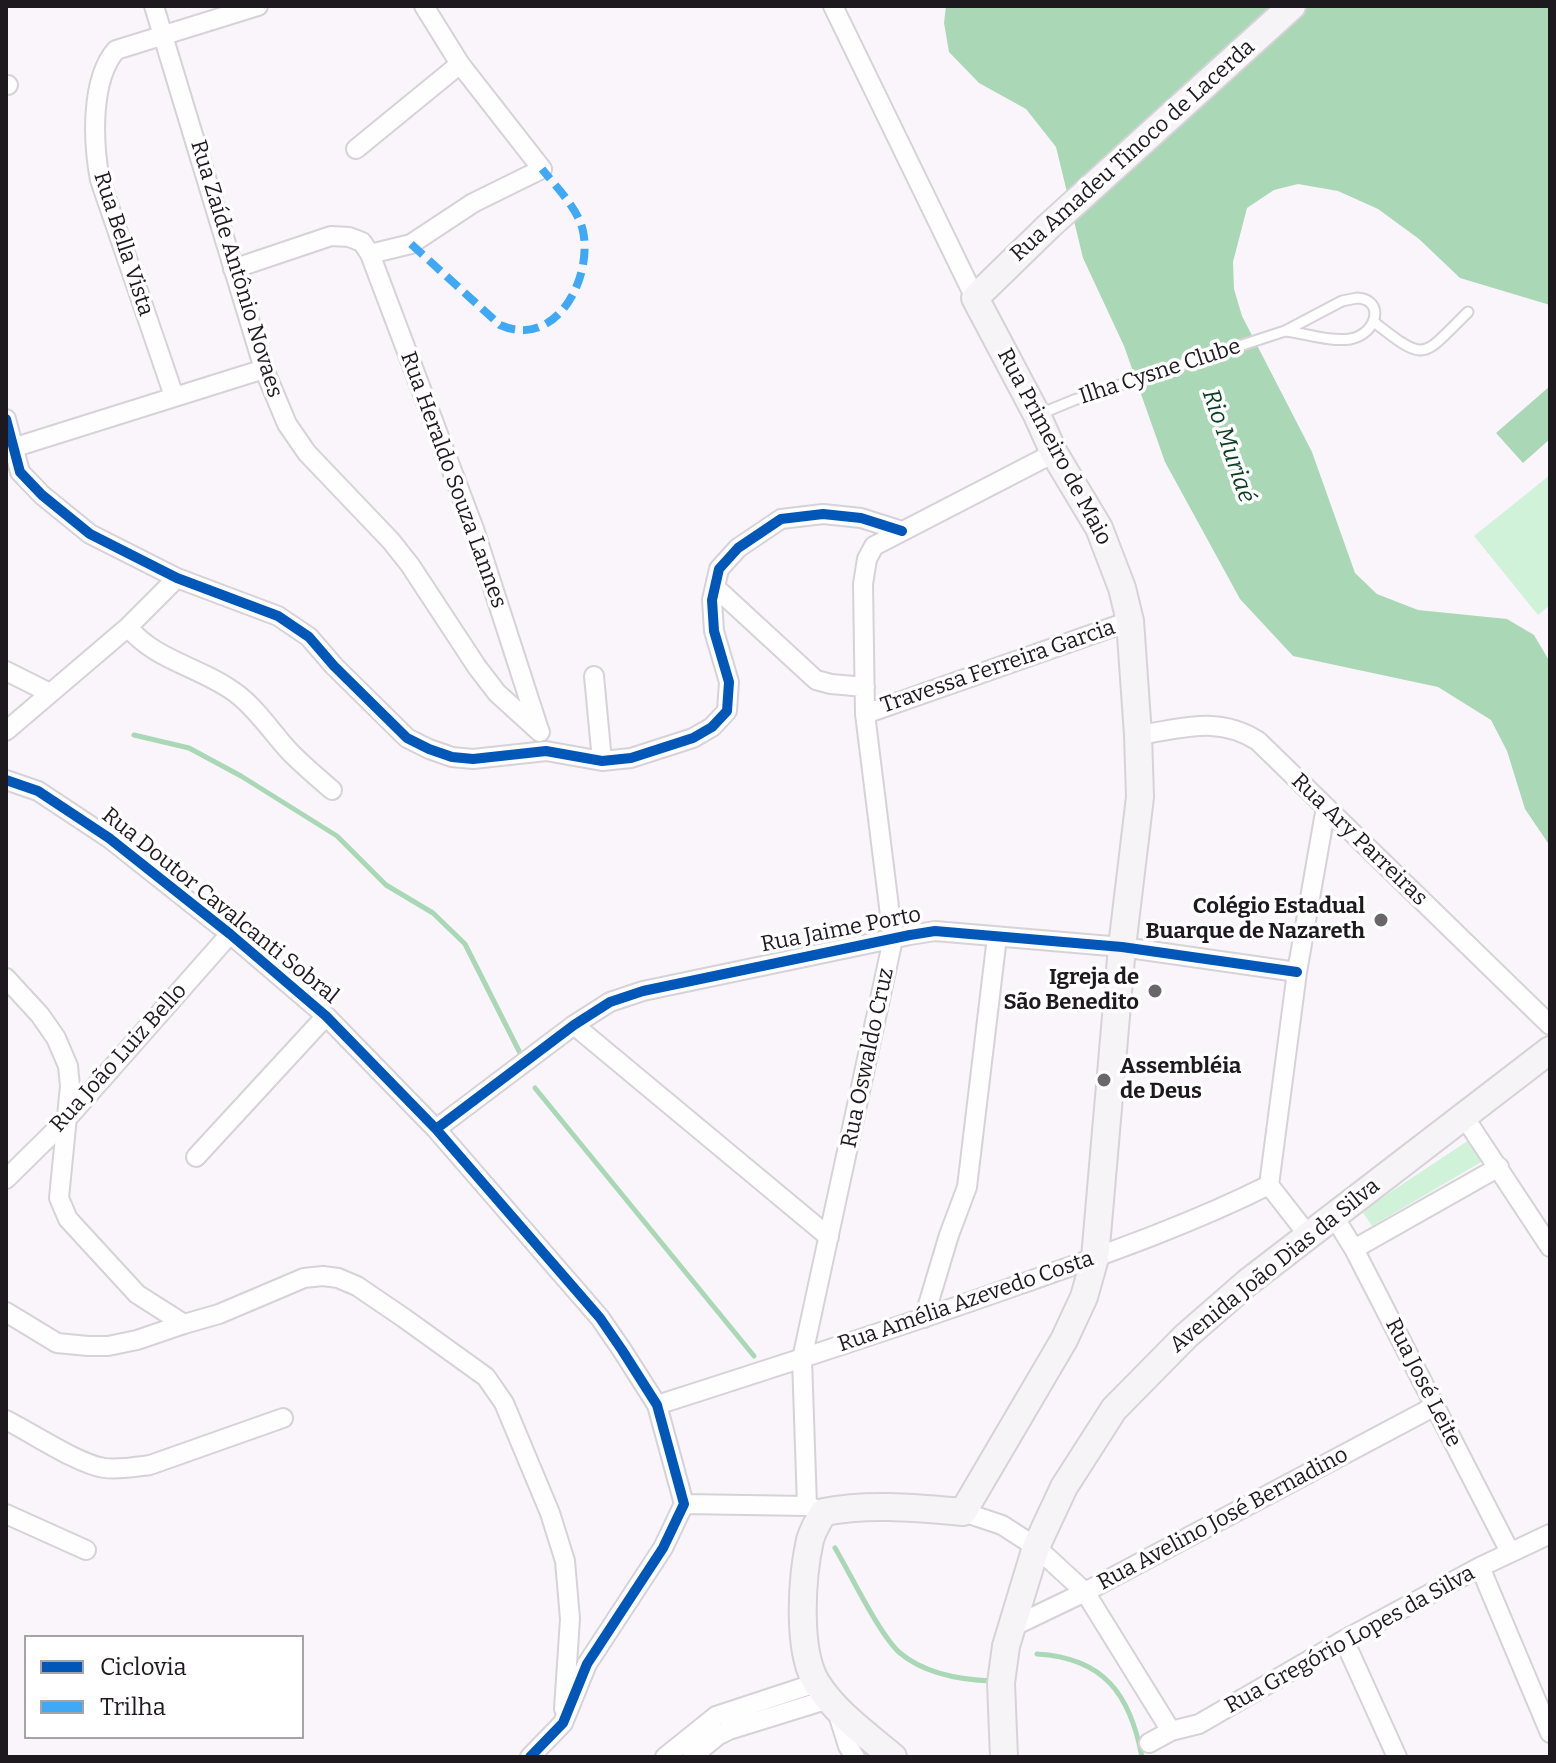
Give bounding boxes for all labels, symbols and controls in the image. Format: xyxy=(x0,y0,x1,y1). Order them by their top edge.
street label: Rua Amadeu Tinoco de Lacerda xyxy=(1006,34,1260,268)
street label: Rua Zaíde Antônio Novaes xyxy=(184,137,288,401)
street label: Rua Bella Vista xyxy=(87,169,159,319)
street label: Ilha Cysne Clube xyxy=(1076,333,1244,411)
street label: Rua Primeiro de Maio xyxy=(991,344,1117,550)
street label: Rua Heraldo Souza Lannes xyxy=(394,348,512,612)
water label: Rio Muriaé xyxy=(1195,386,1261,506)
street label: Travessa Ferreira Garcia xyxy=(877,614,1119,720)
street label: Rua Ary Parreiras xyxy=(1286,768,1432,912)
street label: Rua Doutor Cavalcanti Sobral xyxy=(96,802,344,1010)
place label: Colégio Estadual Buarque de Nazareth xyxy=(1145,894,1365,946)
street label: Rua Jaime Porto xyxy=(759,902,923,958)
marker: Colégio Estadual Buarque de Nazareth xyxy=(1372,911,1390,929)
place label: Igreja de São Benedito xyxy=(1003,965,1139,1016)
street label: Rua Oswaldo Cruz xyxy=(836,966,900,1150)
street label: Rua João Luiz Bello xyxy=(45,978,193,1138)
marker: Igreja de São Benedito xyxy=(1146,982,1164,1000)
place label: Assembléia de Deus xyxy=(1120,1054,1241,1106)
marker: Assembléia de Deus xyxy=(1095,1071,1113,1089)
street label: Avenida João Dias da Silva xyxy=(1165,1173,1385,1359)
street label: Rua Amélia Azevedo Costa xyxy=(835,1246,1097,1358)
street label: Rua José Leite xyxy=(1379,1314,1467,1452)
street label: Rua Avelino José Bernadino xyxy=(1093,1442,1353,1596)
street label: Rua Gregório Lopes da Silva xyxy=(1221,1560,1479,1720)
legend xyxy=(24,1635,304,1739)
text: Ciclovia xyxy=(100,1653,187,1681)
text: Trilha xyxy=(100,1693,166,1721)

